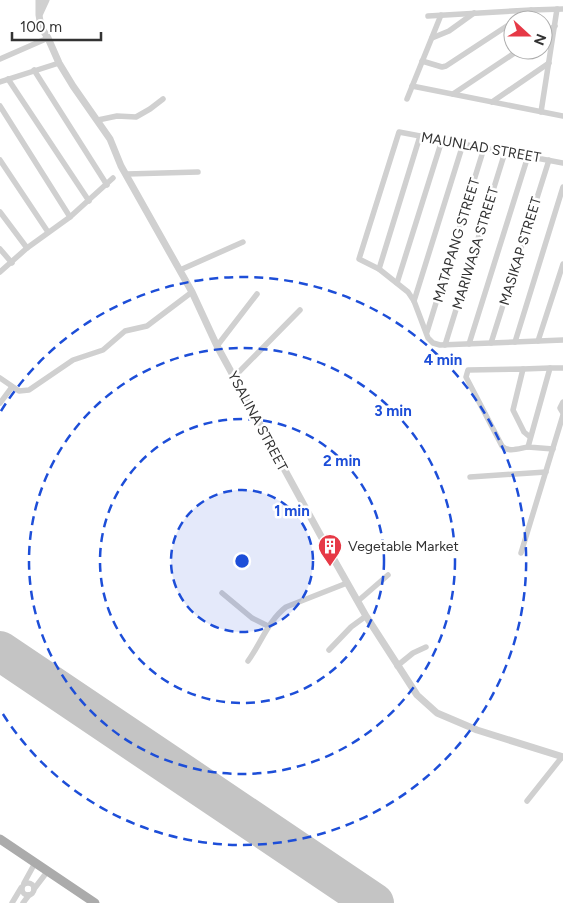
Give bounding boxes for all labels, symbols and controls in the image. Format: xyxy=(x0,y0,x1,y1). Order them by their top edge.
scale bar xyxy=(12,10,101,42)
north arrow xyxy=(503,10,553,60)
text: 100 m xyxy=(20,18,62,36)
text: N xyxy=(530,31,550,48)
street label: MAUNLAD STREET xyxy=(420,129,542,166)
street label: MATAPANG STREET xyxy=(429,176,484,304)
street label: MARIWASA STREET xyxy=(449,185,502,311)
street label: MASIKAP STREET xyxy=(496,195,545,308)
text: 4 min xyxy=(424,351,462,369)
street label: YSALINA STREET xyxy=(224,368,291,474)
text: 3 min xyxy=(374,402,412,420)
text: 2 min xyxy=(323,452,361,470)
text: 1 min xyxy=(274,502,310,520)
building icon: Vegetable Market xyxy=(317,533,343,567)
place label: Vegetable Market xyxy=(348,538,459,555)
centre of rings xyxy=(233,552,251,570)

